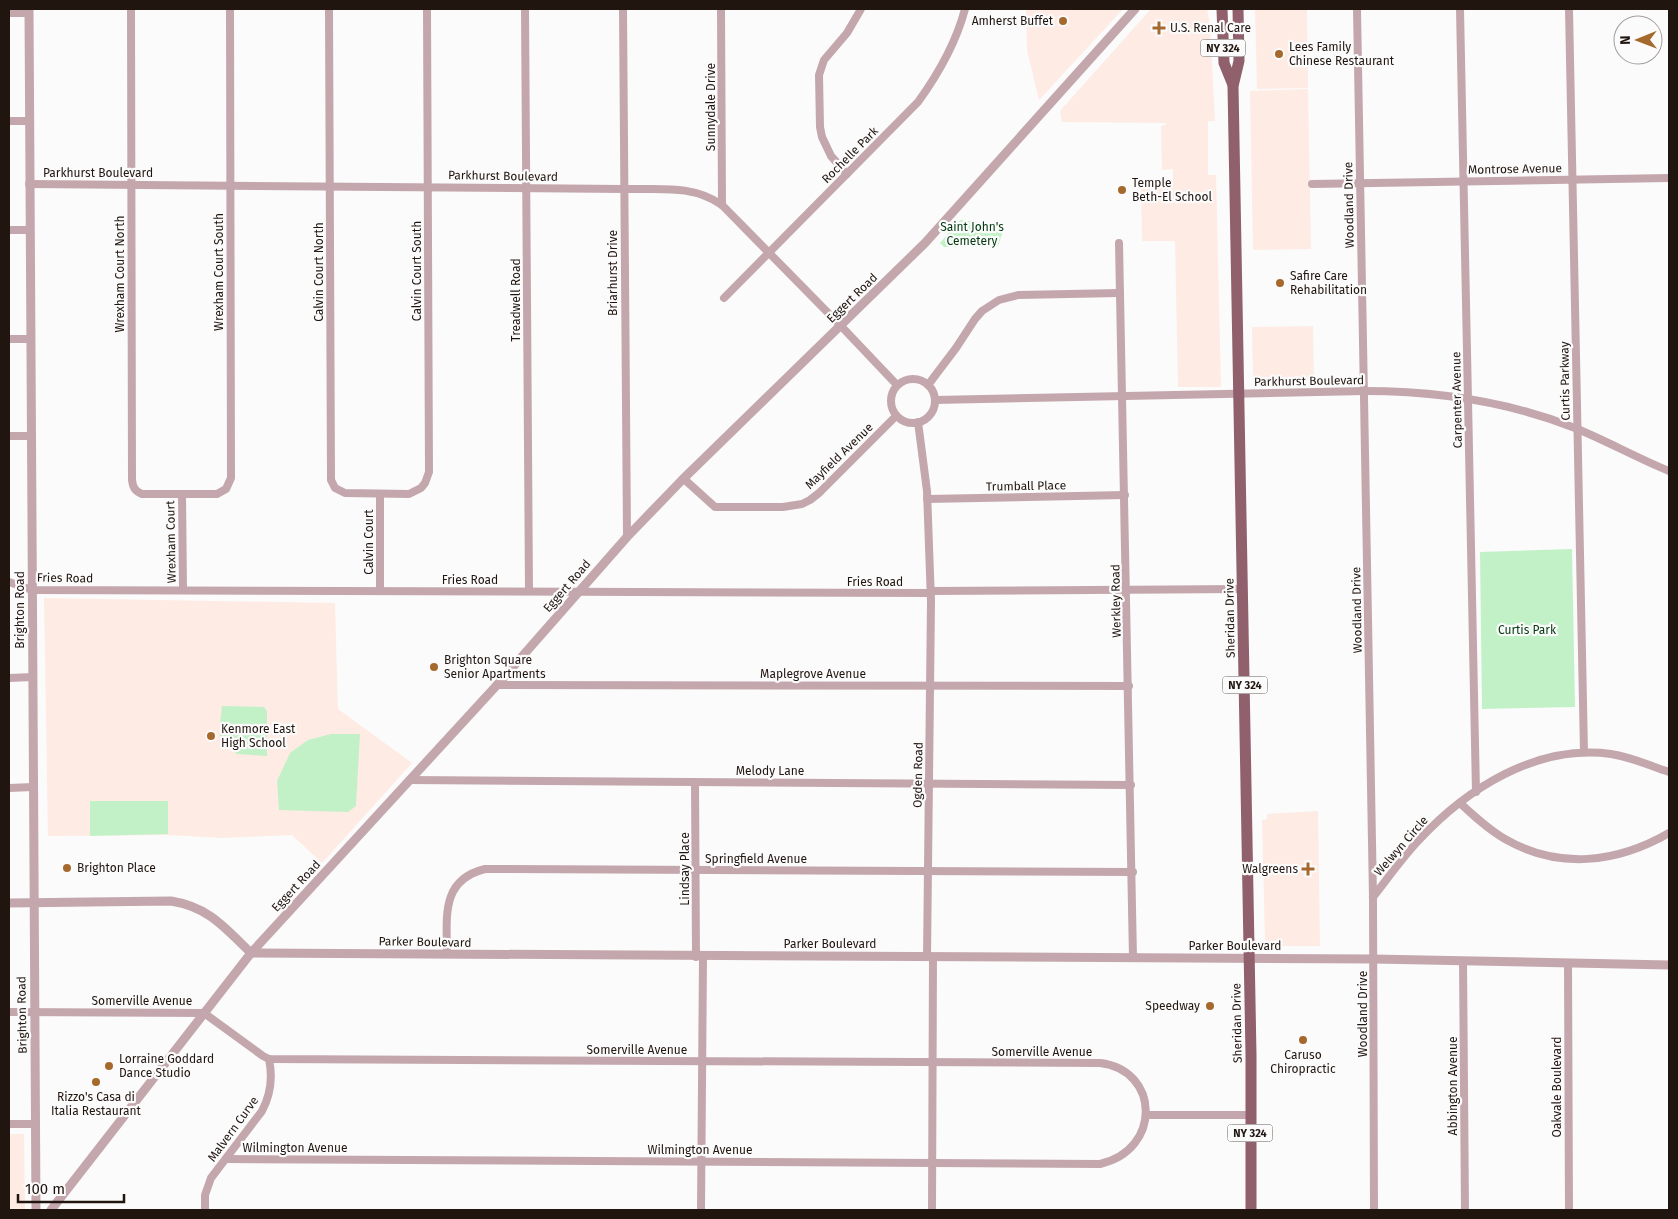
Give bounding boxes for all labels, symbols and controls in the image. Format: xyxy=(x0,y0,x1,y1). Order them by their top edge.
place label: Amherst Buffet xyxy=(972,14,1054,28)
marker: Amherst Buffet xyxy=(1057,15,1069,27)
north arrow xyxy=(1613,15,1663,65)
marker: U.S. Renal Care xyxy=(1152,21,1166,35)
place label: U.S. Renal Care xyxy=(1170,21,1251,35)
text: N xyxy=(1617,35,1634,45)
road number: NY 324 xyxy=(1200,40,1246,56)
place label: Lees Family Chinese Restaurant xyxy=(1289,40,1395,68)
marker: Lees Family Chinese Restaurant xyxy=(1273,48,1285,60)
street label: Sunnydale Drive xyxy=(704,63,718,151)
street label: Rochelle Park xyxy=(819,123,882,186)
street label: Montrose Avenue xyxy=(1468,161,1562,177)
street label: Woodland Drive xyxy=(1341,162,1357,248)
street label: Parkhurst Boulevard xyxy=(43,166,153,180)
street label: Parkhurst Boulevard xyxy=(448,168,558,184)
place label: Temple Beth-El School xyxy=(1132,176,1212,204)
marker: Temple Beth-El School xyxy=(1116,184,1128,196)
street label: Wrexham Court South xyxy=(212,213,226,331)
street label: Wrexham Court North xyxy=(113,215,127,333)
park label: Saint John's Cemetery xyxy=(940,220,1004,248)
street label: Calvin Court South xyxy=(410,221,424,321)
street label: Calvin Court North xyxy=(312,222,326,322)
street label: Briarhurst Drive xyxy=(606,230,620,316)
street label: Treadwell Road xyxy=(509,258,523,342)
place label: Safire Care Rehabilitation xyxy=(1290,269,1367,297)
street label: Eggert Road xyxy=(824,270,880,326)
marker: Safire Care Rehabilitation xyxy=(1274,277,1286,289)
street label: Curtis Parkway xyxy=(1557,341,1573,421)
street label: Carpenter Avenue xyxy=(1449,351,1465,449)
street label: Parkhurst Boulevard xyxy=(1254,373,1364,389)
street label: Mayfield Avenue xyxy=(802,420,876,492)
street label: Trumball Place xyxy=(986,478,1066,494)
street label: Wrexham Court xyxy=(163,500,179,584)
street label: Calvin Court xyxy=(362,509,376,575)
street label: Eggert Road xyxy=(540,557,594,615)
street label: Werkley Road xyxy=(1108,564,1124,638)
street label: Woodland Drive xyxy=(1349,567,1365,653)
street label: Brighton Road xyxy=(13,571,27,649)
street label: Fries Road xyxy=(37,571,93,585)
street label: Fries Road xyxy=(442,573,498,587)
street label: Fries Road xyxy=(847,575,903,589)
street label: Sheridan Drive xyxy=(1222,578,1238,658)
park label: Curtis Park xyxy=(1498,623,1557,637)
place label: Brighton Square Senior Apartments xyxy=(444,653,546,681)
marker: Brighton Square Senior Apartments xyxy=(428,661,440,673)
street label: Maplegrove Avenue xyxy=(760,667,866,681)
road number: NY 324 xyxy=(1222,676,1268,694)
place label: Kenmore East High School xyxy=(221,722,296,750)
marker: Kenmore East High School xyxy=(205,730,217,742)
street label: Ogden Road xyxy=(910,742,926,808)
street label: Melody Lane xyxy=(736,764,804,778)
street label: Welwyn Circle xyxy=(1371,813,1431,879)
street label: Lindsay Place xyxy=(678,832,692,906)
street label: Springfield Avenue xyxy=(705,852,807,866)
street label: Eggert Road xyxy=(269,858,323,914)
place label: Brighton Place xyxy=(77,861,156,875)
marker: Brighton Place xyxy=(61,862,73,874)
place label: Walgreens xyxy=(1242,862,1298,876)
marker: Walgreens xyxy=(1302,863,1314,875)
street label: Parker Boulevard xyxy=(378,934,472,950)
street label: Parker Boulevard xyxy=(784,937,876,951)
street label: Parker Boulevard xyxy=(1189,939,1281,953)
street label: Woodland Drive xyxy=(1356,971,1370,1057)
street label: Brighton Road xyxy=(14,976,30,1054)
street label: Sheridan Drive xyxy=(1229,983,1245,1063)
street label: Somerville Avenue xyxy=(92,994,192,1008)
place label: Speedway xyxy=(1145,999,1200,1013)
marker: Speedway xyxy=(1204,1000,1216,1012)
marker: Caruso Chiropractic xyxy=(1297,1034,1309,1046)
street label: Oakvale Boulevard xyxy=(1550,1036,1564,1138)
street label: Abbington Avenue xyxy=(1446,1037,1460,1136)
street label: Somerville Avenue xyxy=(587,1043,687,1057)
street label: Somerville Avenue xyxy=(992,1045,1092,1059)
place label: Caruso Chiropractic xyxy=(1270,1048,1336,1076)
place label: Lorraine Goddard Dance Studio xyxy=(119,1052,214,1080)
marker: Lorraine Goddard Dance Studio xyxy=(103,1060,115,1072)
marker: Rizzo's Casa di Italia Restaurant xyxy=(90,1076,102,1088)
place label: Rizzo's Casa di Italia Restaurant xyxy=(51,1090,142,1118)
street label: Malvern Curve xyxy=(205,1094,261,1164)
road number: NY 324 xyxy=(1228,1124,1272,1142)
street label: Wilmington Avenue xyxy=(243,1141,347,1155)
street label: Wilmington Avenue xyxy=(648,1143,752,1157)
scale bar xyxy=(18,1172,124,1204)
text: 100 m xyxy=(25,1180,65,1198)

